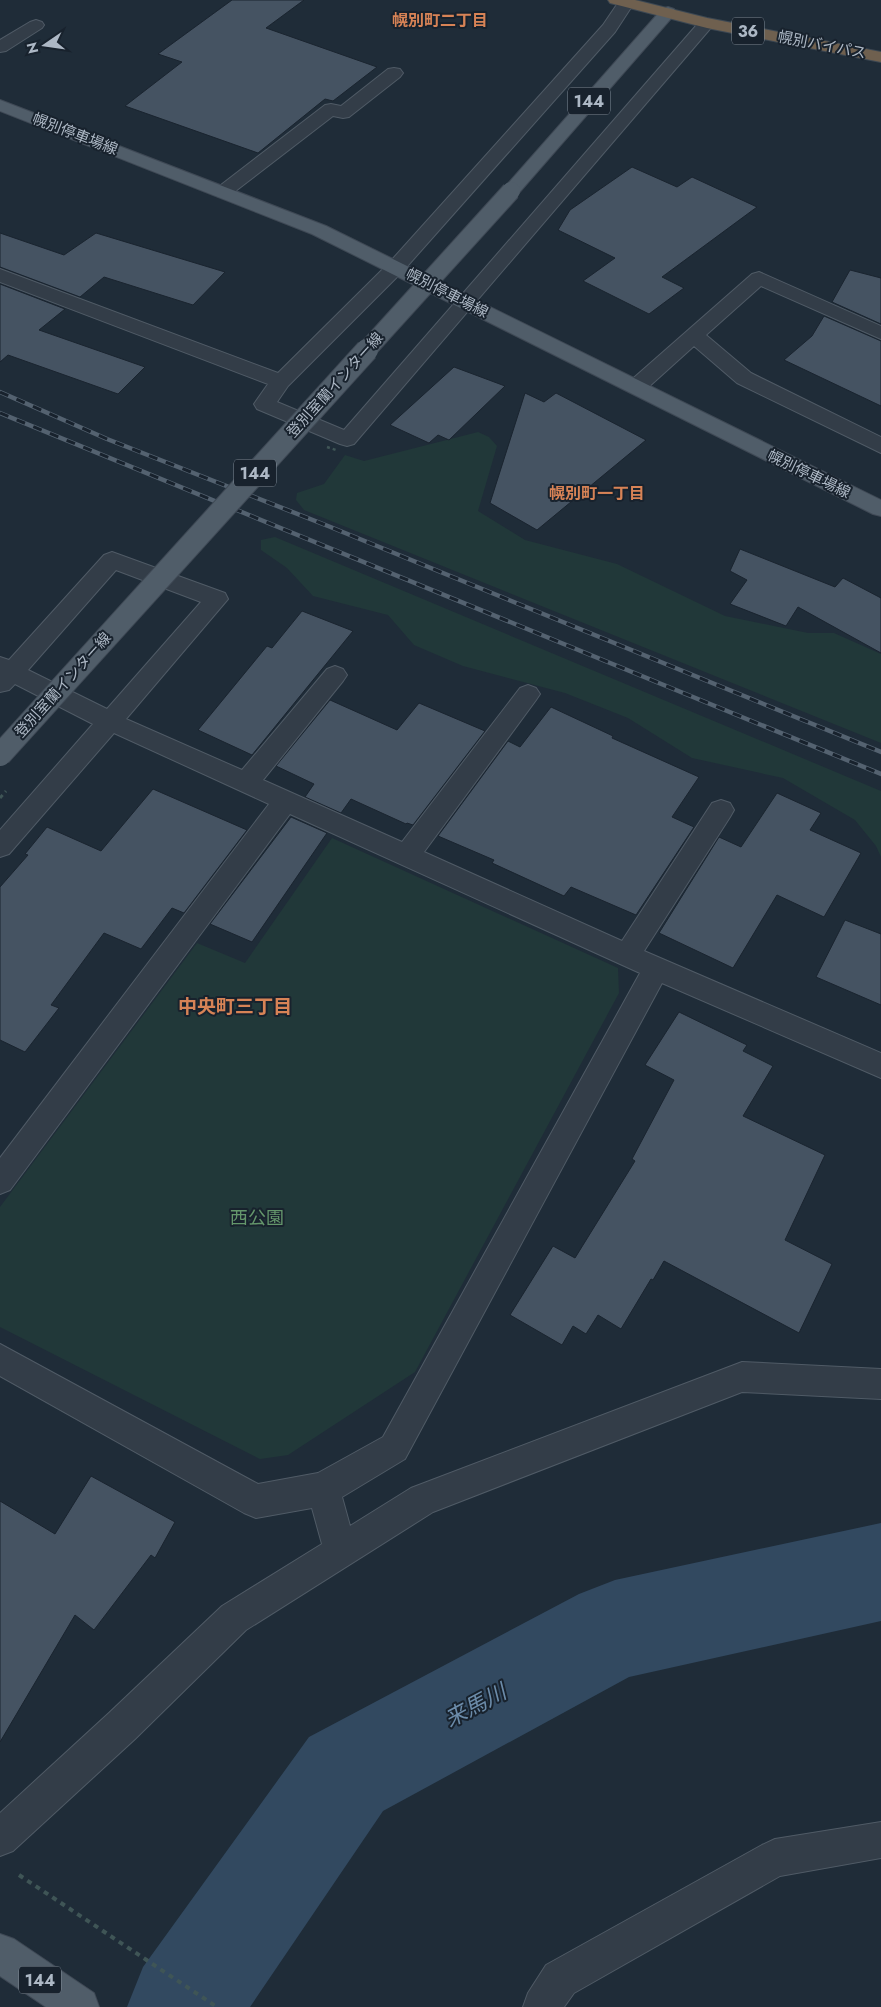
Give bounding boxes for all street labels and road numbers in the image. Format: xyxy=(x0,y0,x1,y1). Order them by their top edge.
road number: 36 xyxy=(732,18,764,44)
street label: 幌別バイパス xyxy=(776,26,868,64)
road number: 144 xyxy=(568,88,610,114)
street label: 幌別停車場線 xyxy=(29,108,121,160)
street label: 幌別停車場線 xyxy=(402,263,492,323)
street label: 登別室蘭インター線 xyxy=(282,327,388,443)
street label: 幌別停車場線 xyxy=(764,444,854,504)
road number: 144 xyxy=(234,459,276,486)
street label: 登別室蘭インター線 xyxy=(10,627,116,743)
road number: 144 xyxy=(19,1966,61,1994)

